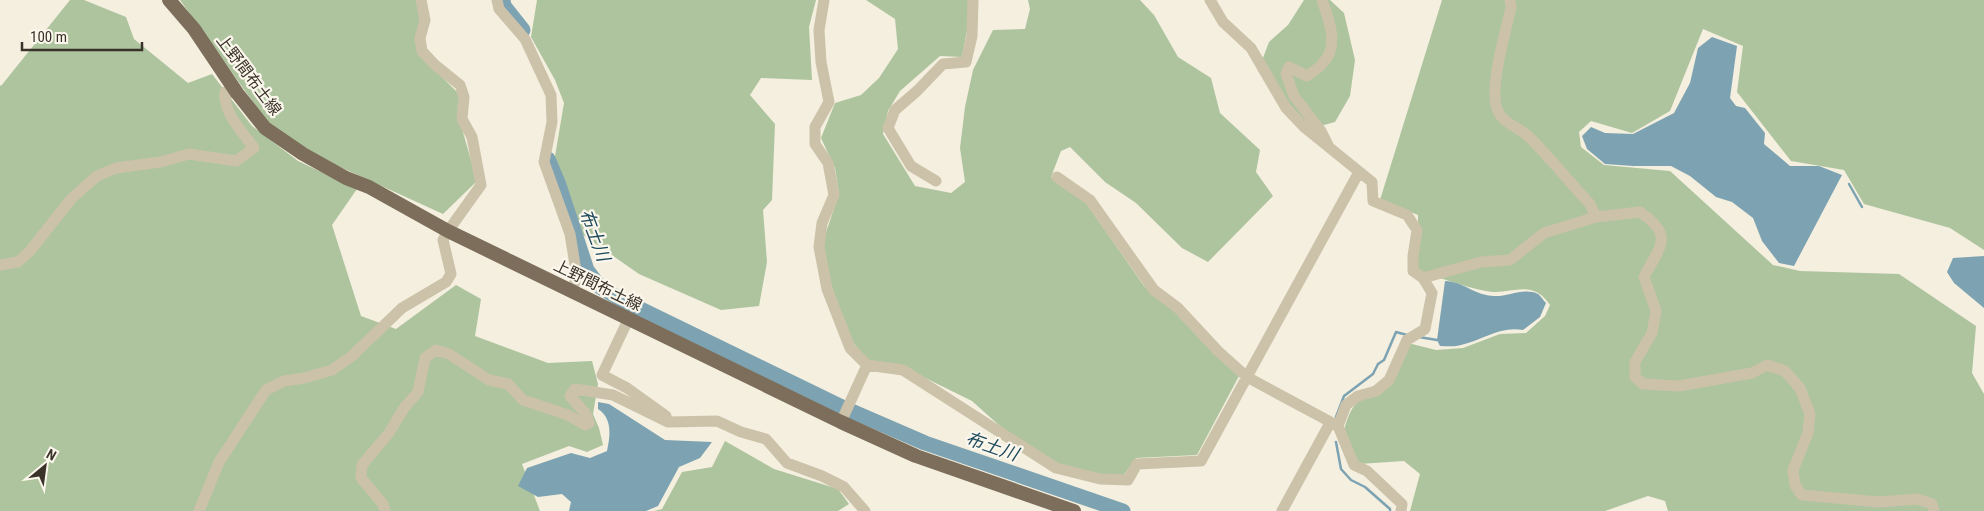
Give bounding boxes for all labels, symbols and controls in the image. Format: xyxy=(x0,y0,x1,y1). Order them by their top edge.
scale bar xyxy=(22,20,142,52)
text: 100 m xyxy=(30,28,67,46)
street label: 上野間布土線 xyxy=(213,31,285,119)
water label: 布土川 xyxy=(576,206,615,266)
street label: 上野間布土線 xyxy=(551,255,645,315)
water label: 布土川 xyxy=(963,427,1023,465)
north arrow xyxy=(20,441,70,491)
text: N xyxy=(44,446,59,464)

